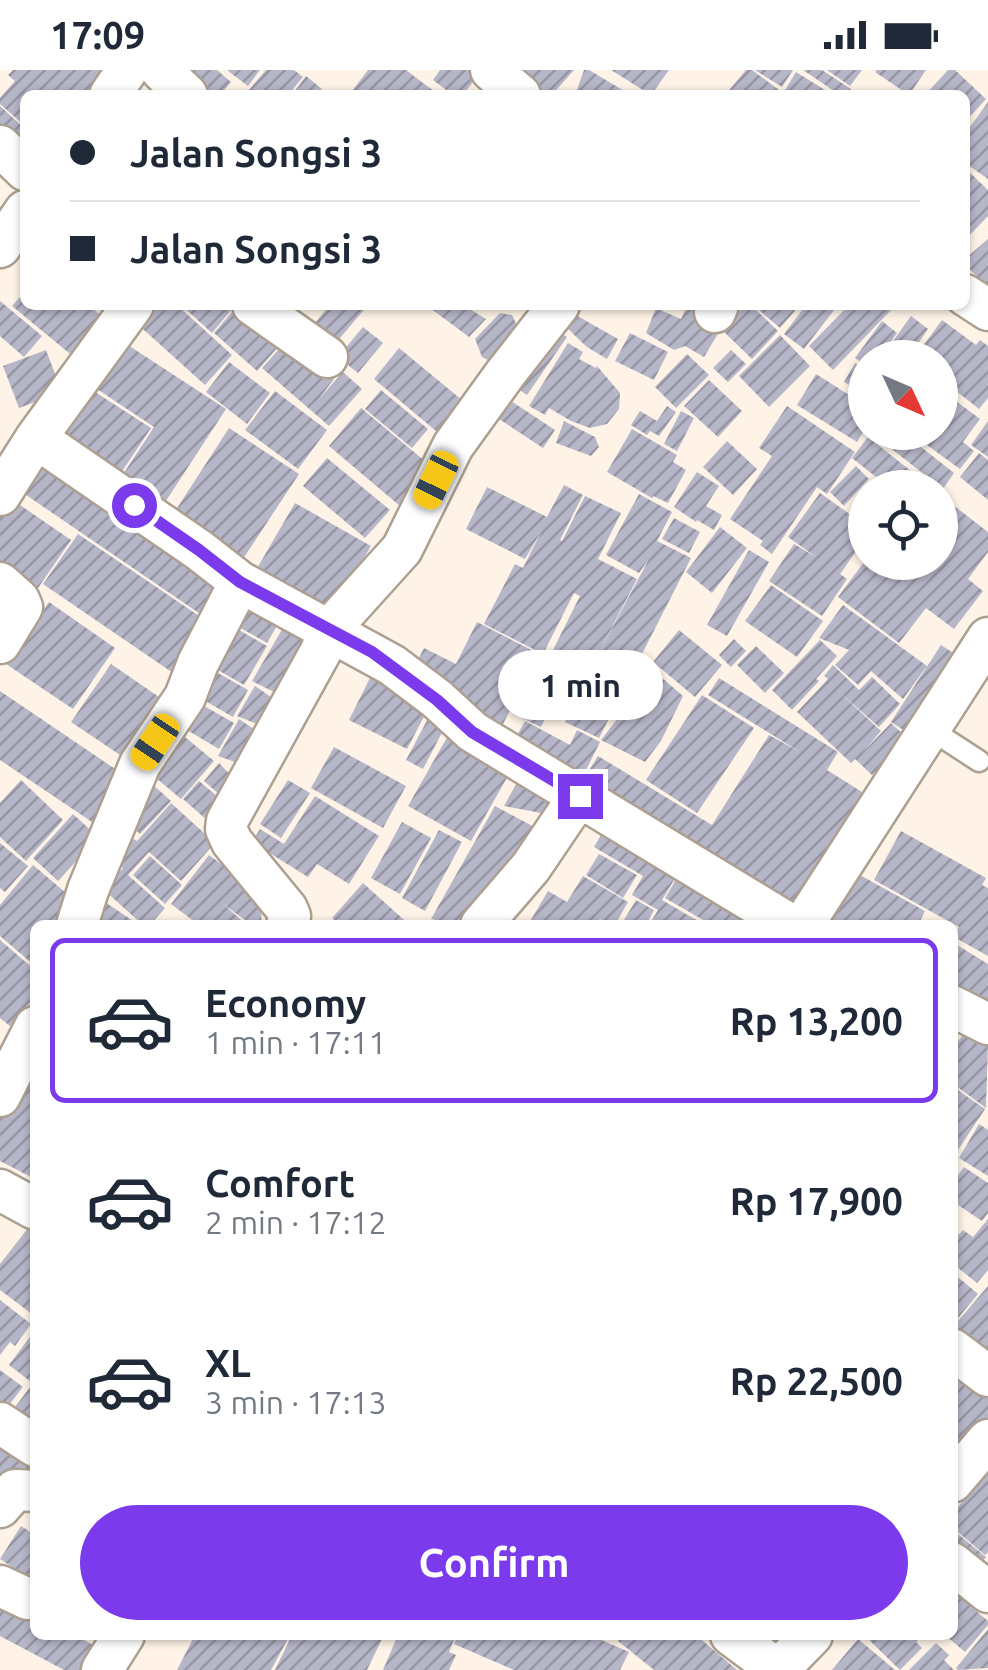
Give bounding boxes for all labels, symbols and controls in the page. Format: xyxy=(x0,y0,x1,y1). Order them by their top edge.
text: 17:09 xyxy=(50,14,145,56)
text: Jalan Songsi 3 xyxy=(130,132,382,174)
text: Jalan Songsi 3 xyxy=(130,228,382,270)
north arrow xyxy=(848,340,958,450)
map controls xyxy=(848,340,958,580)
car xyxy=(409,446,463,514)
button: locate xyxy=(848,470,958,580)
route start xyxy=(112,483,157,528)
callout: 1 min xyxy=(498,651,662,721)
text: 1 min xyxy=(540,667,621,703)
car xyxy=(126,709,184,775)
route end xyxy=(558,774,603,819)
icon: car xyxy=(85,976,175,1066)
text: Economy xyxy=(205,982,366,1024)
text: Rp 13,200 xyxy=(730,1000,903,1042)
text: 1 min · 17:11 xyxy=(205,1024,387,1060)
icon: car xyxy=(85,1156,175,1246)
text: Comfort xyxy=(205,1162,355,1204)
text: Rp 17,900 xyxy=(730,1180,903,1222)
text: 2 min · 17:12 xyxy=(205,1204,387,1240)
icon: car xyxy=(85,1336,175,1426)
text: XL xyxy=(205,1342,251,1384)
text: Rp 22,500 xyxy=(730,1360,903,1402)
text: 3 min · 17:13 xyxy=(205,1384,387,1420)
button: Confirm xyxy=(80,1505,908,1620)

